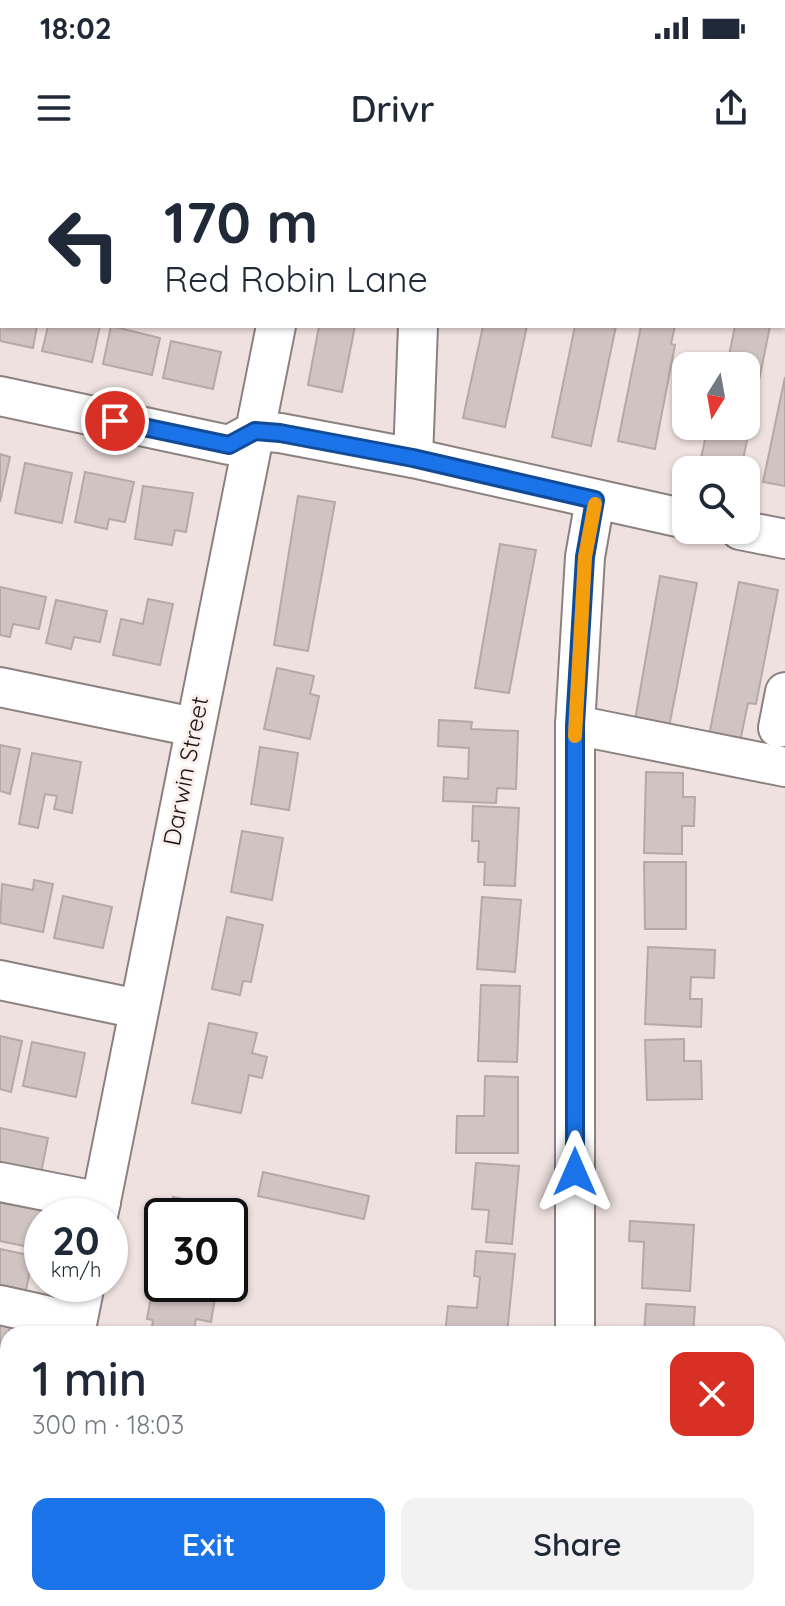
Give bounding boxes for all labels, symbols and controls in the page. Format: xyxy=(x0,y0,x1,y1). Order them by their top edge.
text: 18:02 xyxy=(40,9,112,47)
icon: menu xyxy=(32,86,76,130)
text: Drivr xyxy=(351,86,434,131)
icon: share xyxy=(709,86,753,130)
text: 170 m xyxy=(164,187,318,257)
icon: left xyxy=(32,192,136,296)
text: Red Robin Lane xyxy=(164,256,428,301)
north arrow xyxy=(672,352,760,440)
map controls xyxy=(672,352,760,544)
pin xyxy=(81,387,149,455)
icon: arrive xyxy=(93,399,137,443)
button: search xyxy=(672,456,760,544)
street label: Darwin Street xyxy=(156,694,214,848)
position arrow xyxy=(533,1130,617,1214)
speed limit sign: 30 xyxy=(144,1198,248,1302)
text: 20 xyxy=(52,1215,100,1265)
text: km/h xyxy=(51,1257,101,1282)
text: 1 min xyxy=(32,1348,147,1408)
button: close xyxy=(670,1352,754,1436)
text: 300 m · 18:03 xyxy=(32,1408,184,1441)
button: Exit xyxy=(32,1498,385,1590)
button: Share xyxy=(401,1498,754,1590)

